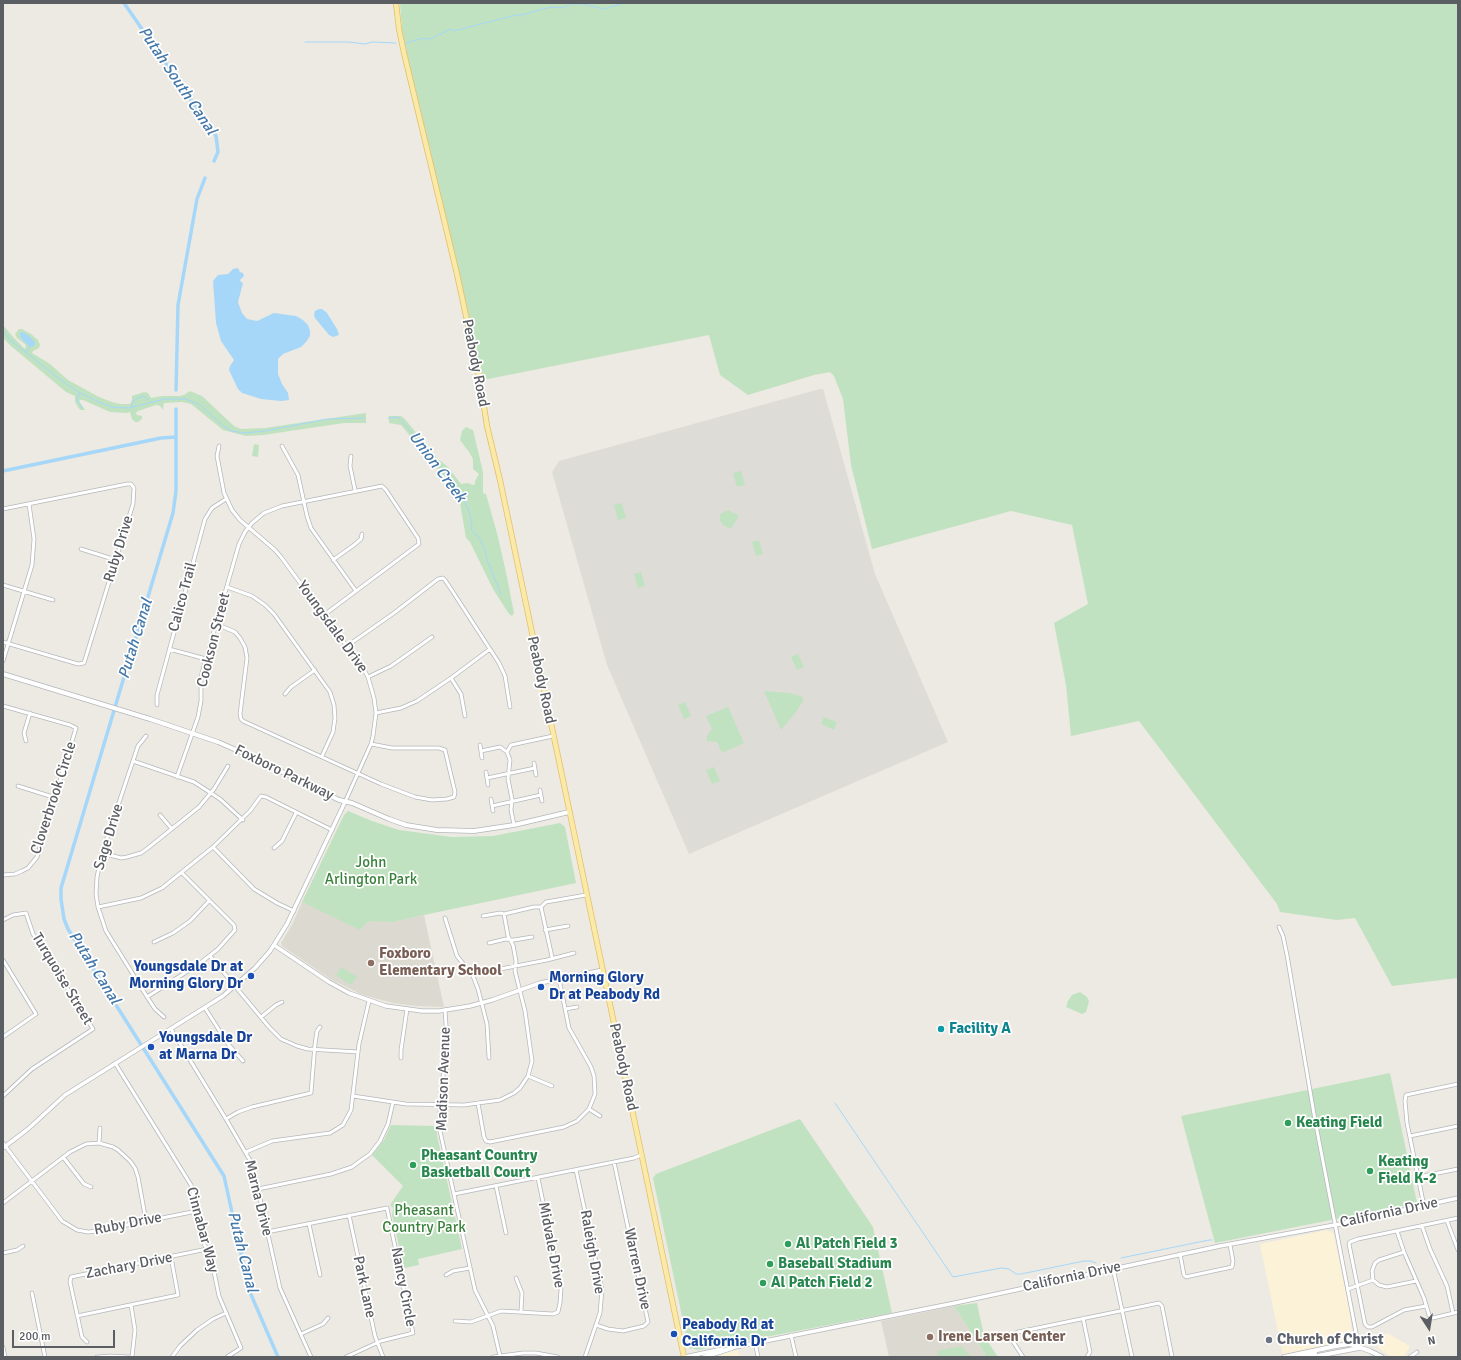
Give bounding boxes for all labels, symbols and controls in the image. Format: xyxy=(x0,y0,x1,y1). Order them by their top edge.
water label: Putah South Canal xyxy=(134,23,220,139)
street label: Peabody Road xyxy=(458,317,492,409)
water label: Union Creek xyxy=(404,428,470,506)
street label: Ruby Drive xyxy=(100,514,138,584)
street label: Calico Trail xyxy=(165,560,201,634)
street label: Youngsdale Drive xyxy=(293,577,371,677)
street label: Cookson Street xyxy=(194,591,234,689)
water label: Putah Canal xyxy=(115,597,157,681)
street label: Peabody Road xyxy=(523,634,559,726)
street label: Cloverbrook Circle xyxy=(27,739,81,857)
street label: Foxboro Parkway xyxy=(232,741,336,805)
street label: Sage Drive xyxy=(90,802,128,872)
park label: John Arlington Park xyxy=(325,854,417,889)
water label: Putah Canal xyxy=(64,928,124,1008)
street label: Turquoise Street xyxy=(27,930,97,1028)
place label: Foxboro Elementary School xyxy=(379,945,502,980)
place label: Youngsdale Dr at Morning Glory Dr xyxy=(129,958,243,993)
marker: Foxboro Elementary School xyxy=(366,958,376,968)
place label: Morning Glory Dr at Peabody Rd xyxy=(549,969,660,1004)
marker: Youngsdale Dr at Morning Glory Dr xyxy=(246,971,256,981)
marker: Morning Glory Dr at Peabody Rd xyxy=(536,982,546,992)
place label: Facility A xyxy=(949,1020,1011,1038)
street label: Peabody Road xyxy=(605,1021,641,1113)
marker: Facility A xyxy=(936,1024,946,1034)
street label: Madison Avenue xyxy=(433,1027,455,1131)
place label: Youngsdale Dr at Marna Dr xyxy=(159,1029,252,1064)
marker: Youngsdale Dr at Marna Dr xyxy=(146,1042,156,1052)
place label: Keating Field xyxy=(1296,1114,1382,1132)
marker: Keating Field xyxy=(1283,1118,1293,1128)
place label: Pheasant Country Basketball Court xyxy=(421,1147,537,1182)
place label: Keating Field K-2 xyxy=(1378,1153,1437,1188)
street label: Marna Drive xyxy=(240,1158,276,1238)
marker: Pheasant Country Basketball Court xyxy=(408,1160,418,1170)
marker: Keating Field K-2 xyxy=(1365,1166,1375,1176)
street label: Cinnabar Way xyxy=(182,1185,222,1275)
street label: California Drive xyxy=(1338,1194,1440,1232)
street label: Midvale Drive xyxy=(534,1201,568,1289)
park label: Pheasant Country Park xyxy=(382,1202,466,1237)
street label: Raleigh Drive xyxy=(576,1208,608,1296)
street label: Ruby Drive xyxy=(93,1209,163,1239)
water label: Putah Canal xyxy=(223,1210,261,1294)
street label: Warren Drive xyxy=(620,1226,654,1312)
place label: Al Patch Field 3 xyxy=(796,1235,898,1253)
marker: Al Patch Field 3 xyxy=(783,1239,793,1249)
street label: Nancy Circle xyxy=(386,1246,420,1328)
street label: Zachary Drive xyxy=(84,1249,174,1283)
street label: Park Lane xyxy=(349,1254,379,1320)
place label: Baseball Stadium xyxy=(778,1255,892,1273)
street label: California Drive xyxy=(1021,1258,1123,1296)
marker: Baseball Stadium xyxy=(765,1259,775,1269)
place label: Al Patch Field 2 xyxy=(771,1274,873,1292)
marker: Al Patch Field 2 xyxy=(758,1278,768,1288)
north arrow xyxy=(1409,1308,1449,1348)
place label: Peabody Rd at California Dr xyxy=(682,1316,774,1351)
scale bar xyxy=(14,1322,117,1348)
place label: Irene Larsen Center xyxy=(938,1328,1066,1346)
text: 200 m xyxy=(19,1329,51,1344)
marker: Peabody Rd at California Dr xyxy=(669,1329,679,1339)
place label: Church of Christ xyxy=(1277,1331,1384,1349)
marker: Irene Larsen Center xyxy=(925,1332,935,1342)
text: N xyxy=(1427,1333,1437,1347)
marker: Church of Christ xyxy=(1264,1335,1274,1345)

